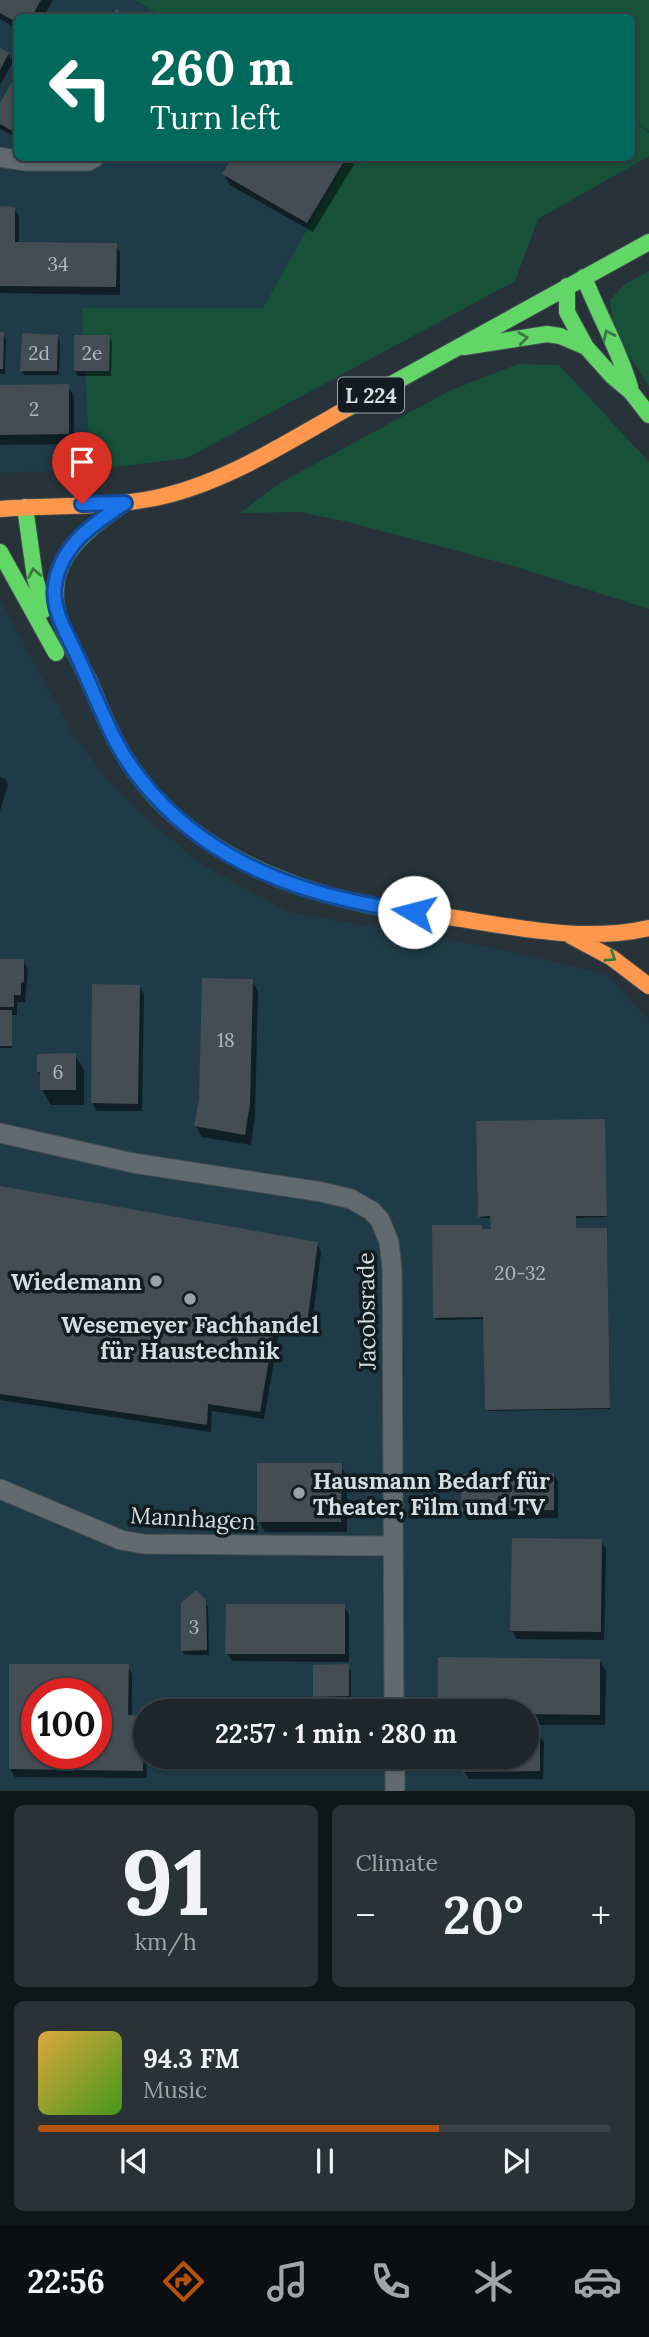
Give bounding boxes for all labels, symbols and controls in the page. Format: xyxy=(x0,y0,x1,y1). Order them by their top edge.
text: 260 m xyxy=(150,36,293,98)
icon: left xyxy=(35,42,126,133)
text: Turn left xyxy=(150,97,280,138)
house number: 34 xyxy=(48,252,68,276)
one-way arrow xyxy=(602,329,616,342)
one-way arrow xyxy=(517,330,529,345)
house number: 2d xyxy=(28,341,50,365)
house number: 2e xyxy=(82,341,102,365)
road number: L 224 xyxy=(338,378,404,412)
house number: 2 xyxy=(29,397,39,421)
pin xyxy=(52,432,112,504)
icon: arrive xyxy=(63,443,101,481)
one-way arrow xyxy=(28,567,43,579)
position arrow xyxy=(377,875,451,949)
one-way arrow xyxy=(604,948,617,961)
house number: 18 xyxy=(217,1028,235,1052)
house number: 6 xyxy=(53,1060,64,1084)
street label: Jacobsrade xyxy=(350,1252,382,1371)
house number: 20-32 xyxy=(494,1261,546,1285)
place label: Wiedemann xyxy=(11,1267,142,1296)
marker: Wiedemann xyxy=(148,1273,164,1289)
marker: Wesemeyer Fachhandel für Haustechnik xyxy=(182,1291,198,1307)
place label: Wesemeyer Fachhandel für Haustechnik xyxy=(61,1310,319,1365)
place label: Hausmann Bedarf für Theater, Film und TV xyxy=(313,1466,550,1521)
marker: Hausmann Bedarf für Theater, Film und TV xyxy=(291,1485,307,1501)
street label: Mannhagen xyxy=(130,1500,256,1536)
house number: 3 xyxy=(189,1615,199,1639)
speed limit sign: 100 xyxy=(21,1678,112,1769)
text: 22:57 · 1 min · 280 m xyxy=(215,1717,457,1750)
text: 91 xyxy=(121,1823,210,1940)
text: Climate xyxy=(356,1848,438,1877)
text: 20° xyxy=(443,1882,524,1948)
text: − xyxy=(356,1891,376,1939)
text: + xyxy=(591,1891,611,1939)
text: km/h xyxy=(135,1927,197,1956)
text: 94.3 FM xyxy=(143,2042,240,2075)
text: Music xyxy=(143,2075,207,2104)
icon: previous xyxy=(115,2142,153,2180)
icon: pause xyxy=(306,2142,344,2180)
icon: next xyxy=(497,2142,535,2180)
icon: directions xyxy=(159,2257,208,2306)
icon: music xyxy=(263,2257,312,2306)
icon: phone xyxy=(366,2257,415,2306)
icon: climate xyxy=(469,2257,518,2306)
icon: car xyxy=(573,2257,622,2306)
text: 22:56 xyxy=(27,2261,105,2302)

